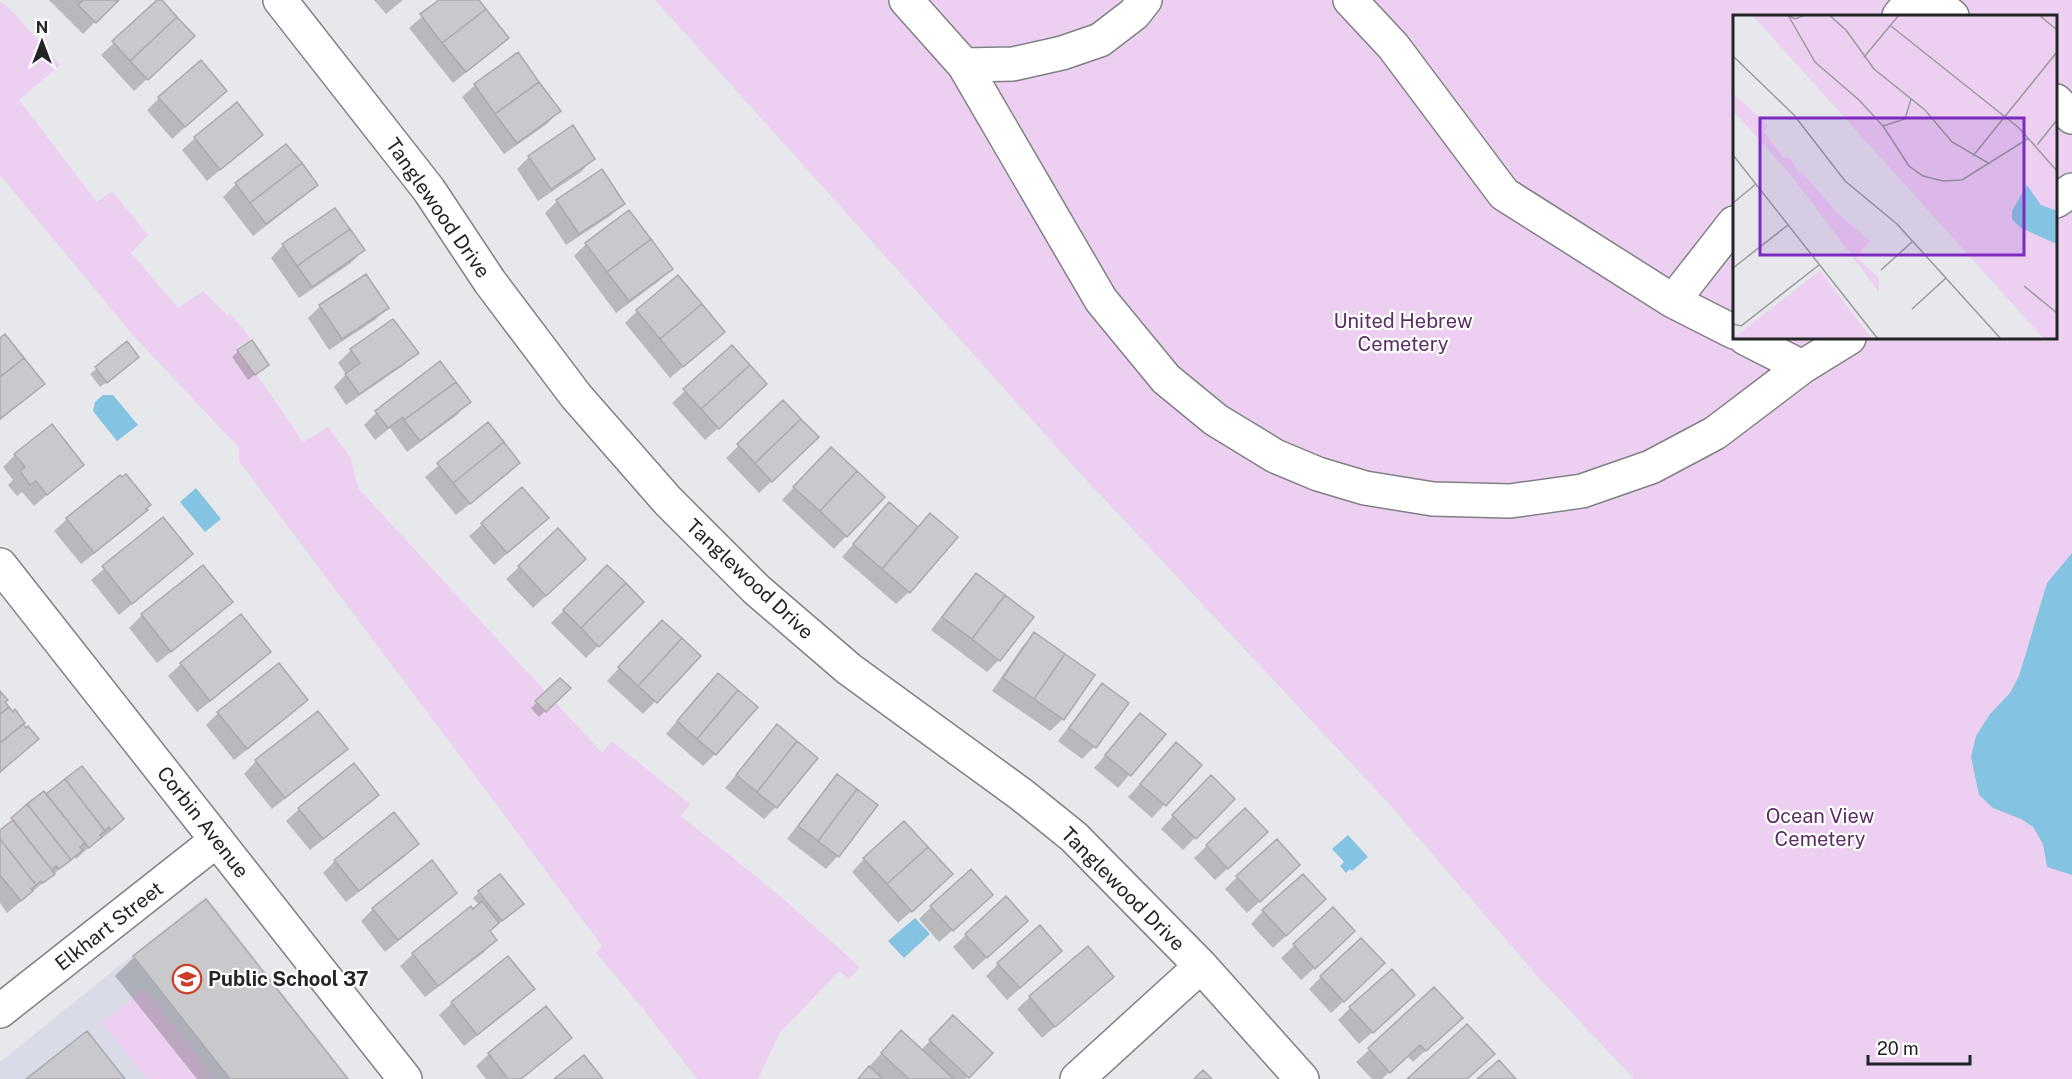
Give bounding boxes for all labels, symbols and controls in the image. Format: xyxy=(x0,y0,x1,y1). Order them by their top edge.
north arrow xyxy=(12,12,72,72)
inset map xyxy=(1733,15,2057,339)
text: N xyxy=(36,18,48,37)
street label: Tanglewood Drive xyxy=(381,133,495,283)
park label: United Hebrew Cemetery xyxy=(1333,309,1473,356)
street label: Tanglewood Drive xyxy=(681,514,819,644)
street label: Corbin Avenue xyxy=(152,761,254,883)
park label: Ocean View Cemetery xyxy=(1766,804,1875,851)
street label: Tanglewood Drive xyxy=(1056,822,1190,956)
street label: Elkhart Street xyxy=(50,876,168,976)
school or university icon: Public School 37 xyxy=(171,963,203,995)
place label: Public School 37 xyxy=(208,967,368,991)
scale bar xyxy=(1868,1028,1970,1066)
text: 20 m xyxy=(1877,1038,1919,1059)

